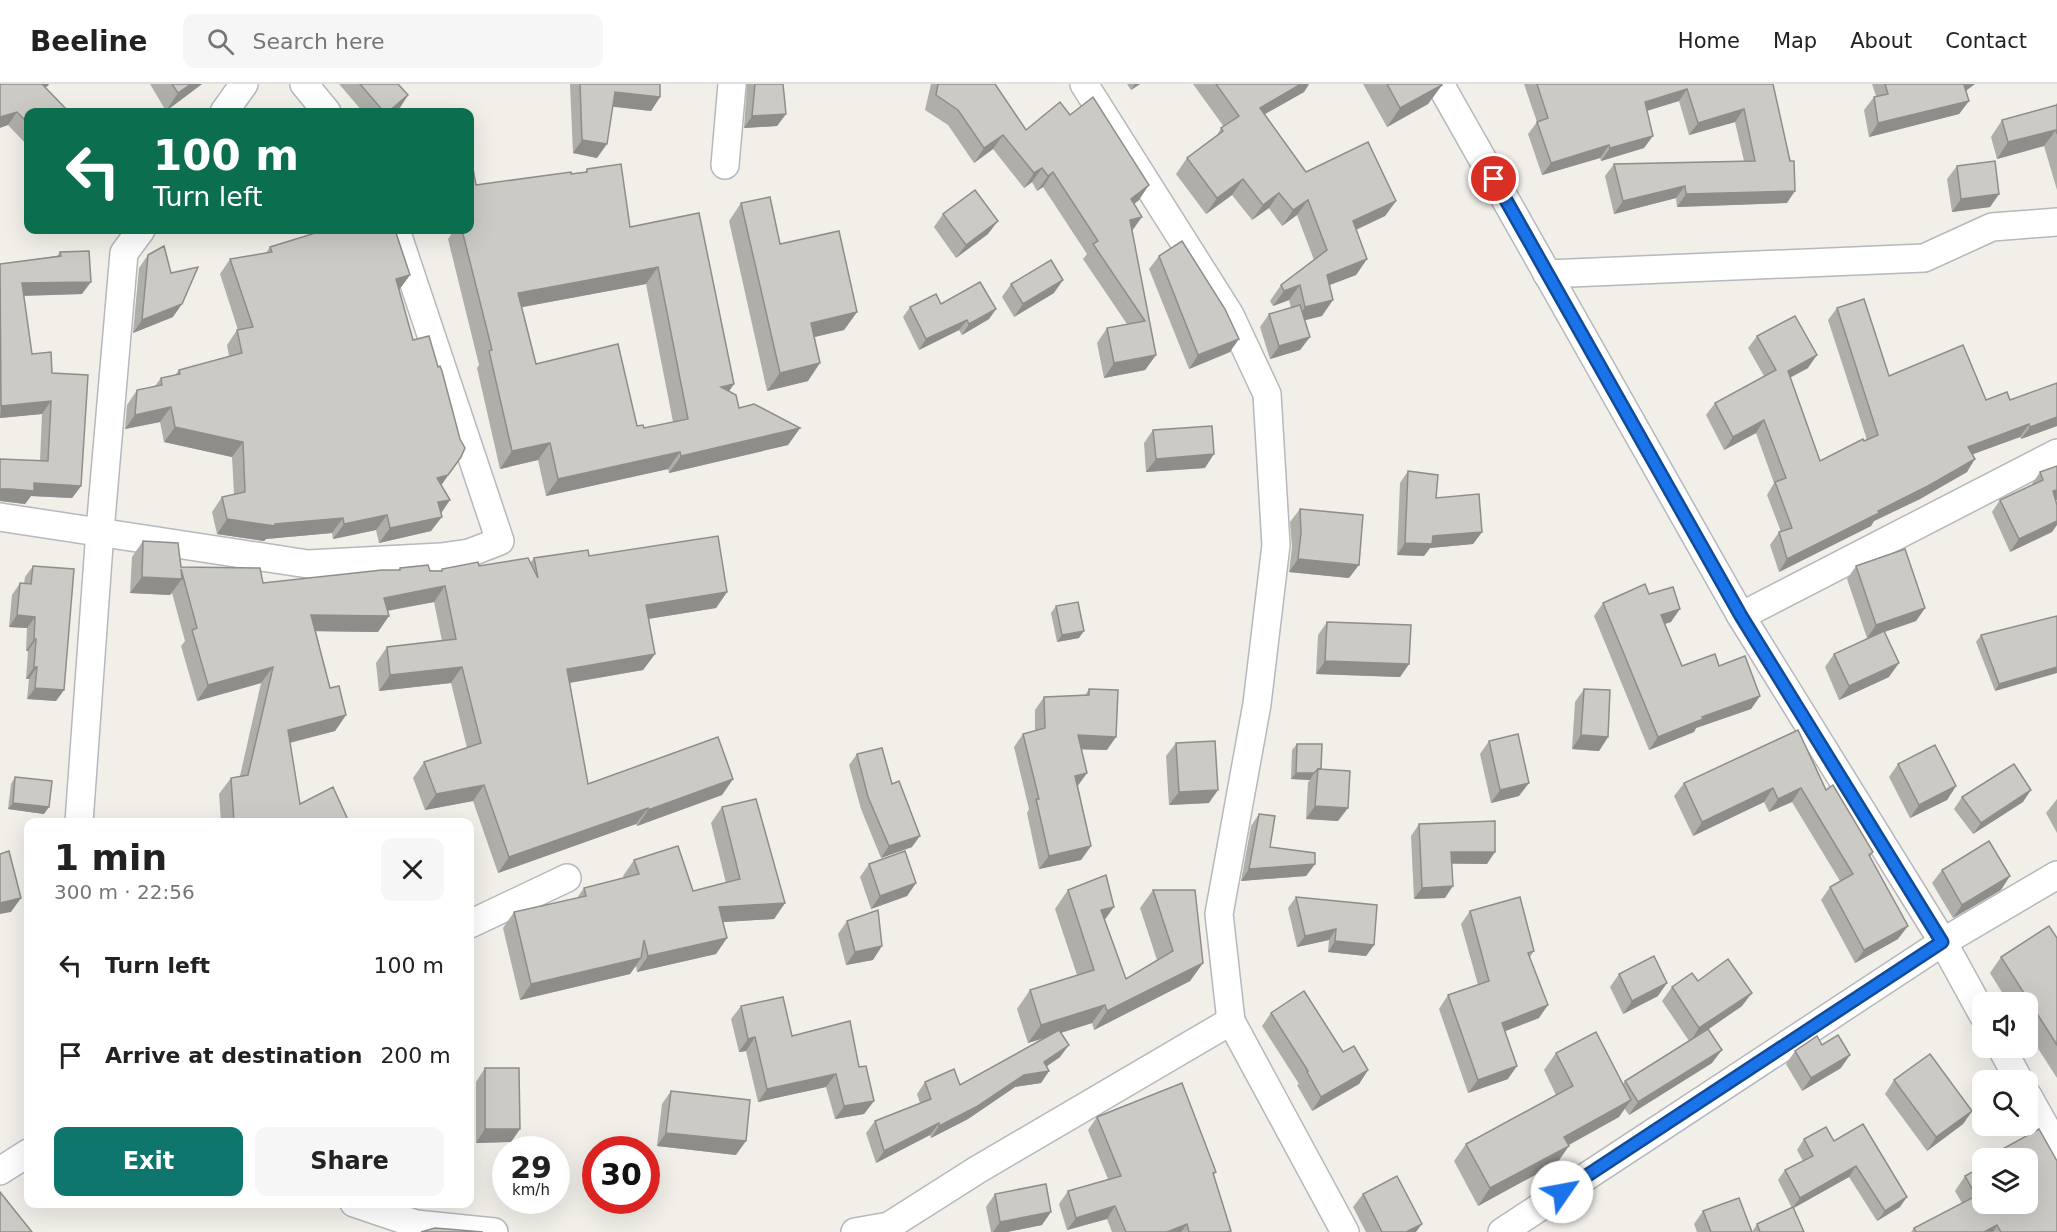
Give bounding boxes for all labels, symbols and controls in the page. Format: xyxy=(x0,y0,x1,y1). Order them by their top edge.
search box xyxy=(183,14,603,68)
text: Beeline xyxy=(30,25,147,58)
icon: search xyxy=(204,25,237,58)
text: Search here xyxy=(252,29,385,54)
text: Home xyxy=(1678,29,1740,53)
text: Map xyxy=(1773,29,1817,53)
text: About xyxy=(1850,29,1912,53)
text: Contact xyxy=(1945,29,2027,53)
text: 100 m xyxy=(153,131,299,180)
icon: left xyxy=(54,132,132,210)
pin xyxy=(1468,153,1519,204)
icon: arrive xyxy=(1477,162,1510,195)
text: Turn left xyxy=(153,181,263,212)
text: 1 min xyxy=(54,837,167,878)
button: close xyxy=(381,838,444,901)
text: 300 m · 22:56 xyxy=(54,880,195,904)
icon: left xyxy=(54,949,87,982)
text: Turn left xyxy=(105,953,210,978)
text: 100 m xyxy=(374,953,444,978)
map controls xyxy=(1972,992,2038,1214)
button: sound xyxy=(1972,992,2038,1058)
icon: arrive xyxy=(54,1039,87,1072)
text: Arrive at destination xyxy=(105,1043,362,1068)
text: 200 m xyxy=(380,1043,451,1068)
button: search xyxy=(1972,1070,2038,1136)
button: Exit xyxy=(54,1127,243,1196)
button: Share xyxy=(255,1127,444,1196)
speed limit sign: 30 xyxy=(582,1136,660,1214)
button: layers xyxy=(1972,1148,2038,1214)
text: 29 xyxy=(510,1150,552,1185)
position arrow xyxy=(1530,1160,1594,1224)
text: km/h xyxy=(512,1181,550,1199)

